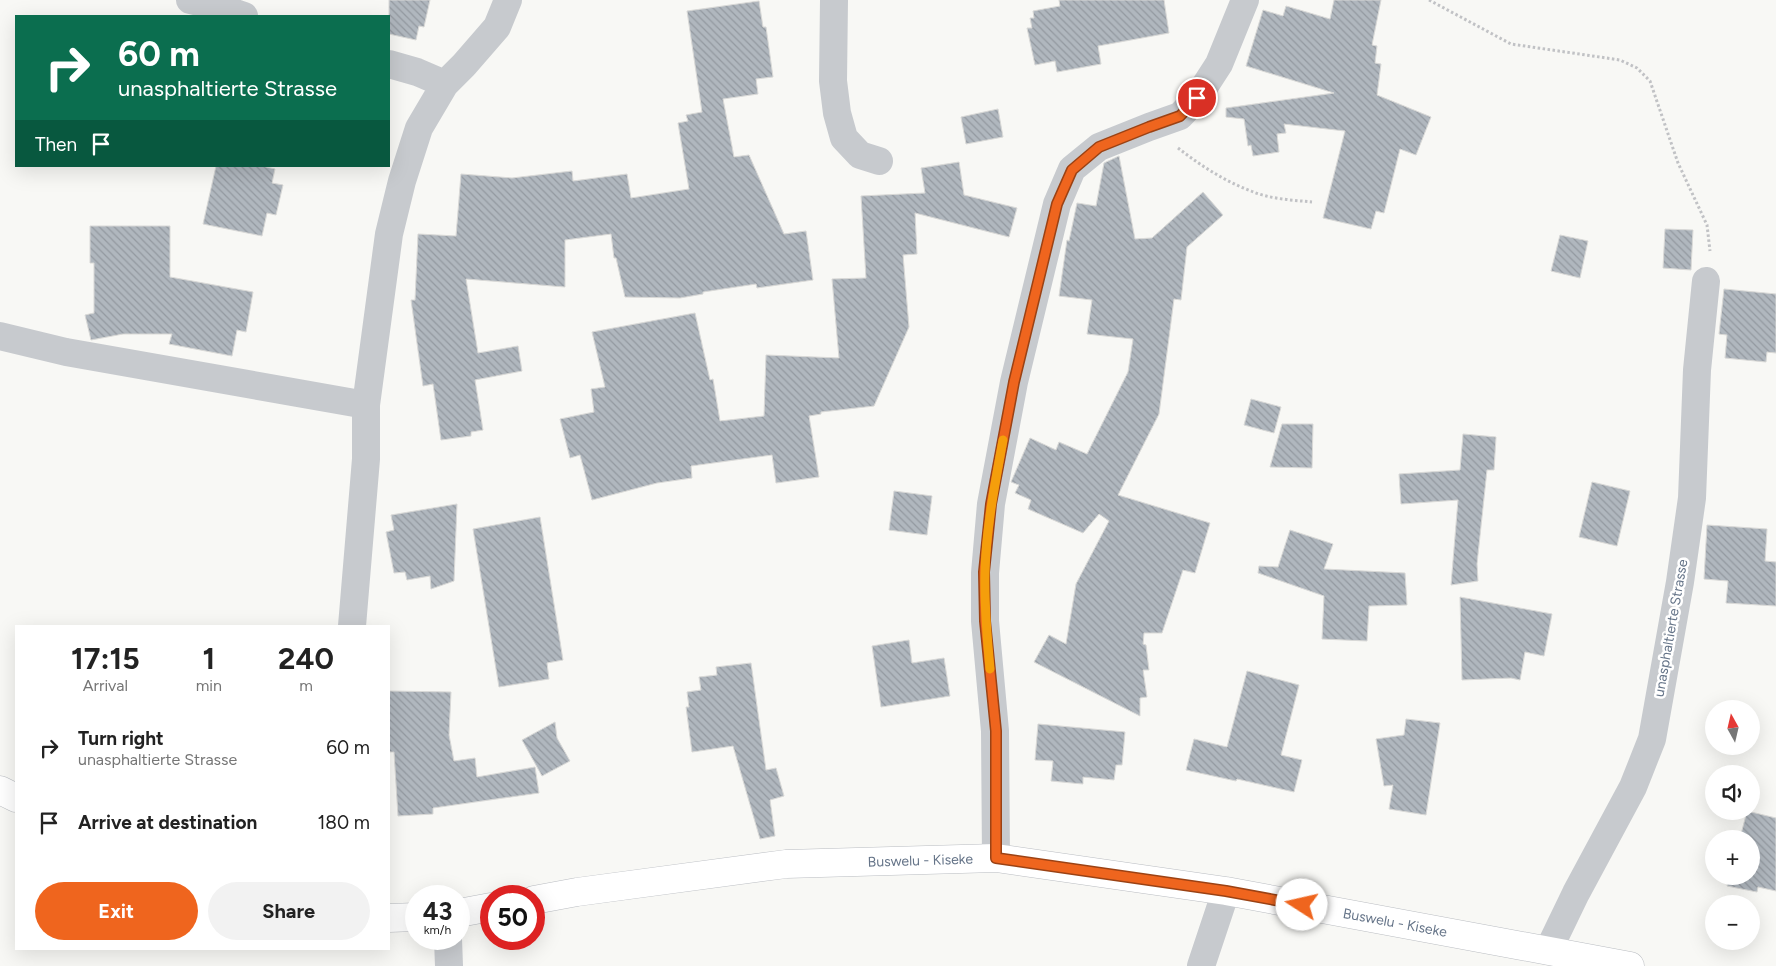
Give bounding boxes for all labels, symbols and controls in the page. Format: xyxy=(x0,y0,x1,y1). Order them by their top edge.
text: 60 m xyxy=(118,33,200,75)
icon: right xyxy=(35,35,100,100)
text: unasphaltierte Strasse xyxy=(118,75,337,102)
pin xyxy=(1176,77,1218,119)
icon: arrive xyxy=(1183,84,1211,112)
icon: arrive xyxy=(87,130,115,158)
text: Then xyxy=(35,133,77,156)
street label: unasphaltierte Strasse xyxy=(1651,558,1692,698)
text: 17:15 xyxy=(71,640,140,677)
text: 1 xyxy=(202,640,215,677)
text: 240 xyxy=(278,640,334,677)
text: Arrival xyxy=(83,676,128,695)
text: min xyxy=(196,676,222,695)
text: m xyxy=(299,676,313,695)
north arrow xyxy=(1705,700,1760,755)
map controls xyxy=(1705,700,1760,950)
text: Turn right xyxy=(78,727,164,750)
icon: right xyxy=(35,734,63,762)
text: 60 m xyxy=(326,736,370,759)
text: unasphaltierte Strasse xyxy=(78,750,237,769)
button: sound xyxy=(1705,765,1760,820)
icon: arrive xyxy=(35,809,63,837)
text: Arrive at destination xyxy=(78,811,257,834)
text: 180 m xyxy=(317,811,370,834)
button: + xyxy=(1705,830,1760,885)
street label: Buswelu - Kiseke xyxy=(867,850,974,870)
position arrow xyxy=(1275,878,1327,930)
button: Exit xyxy=(35,882,198,940)
button: Share xyxy=(208,882,370,940)
speed limit sign: 50 xyxy=(480,885,545,950)
button: − xyxy=(1705,895,1760,950)
text: 43 xyxy=(423,896,452,926)
street label: Buswelu - Kiseke xyxy=(1342,904,1449,940)
text: km/h xyxy=(424,923,451,937)

